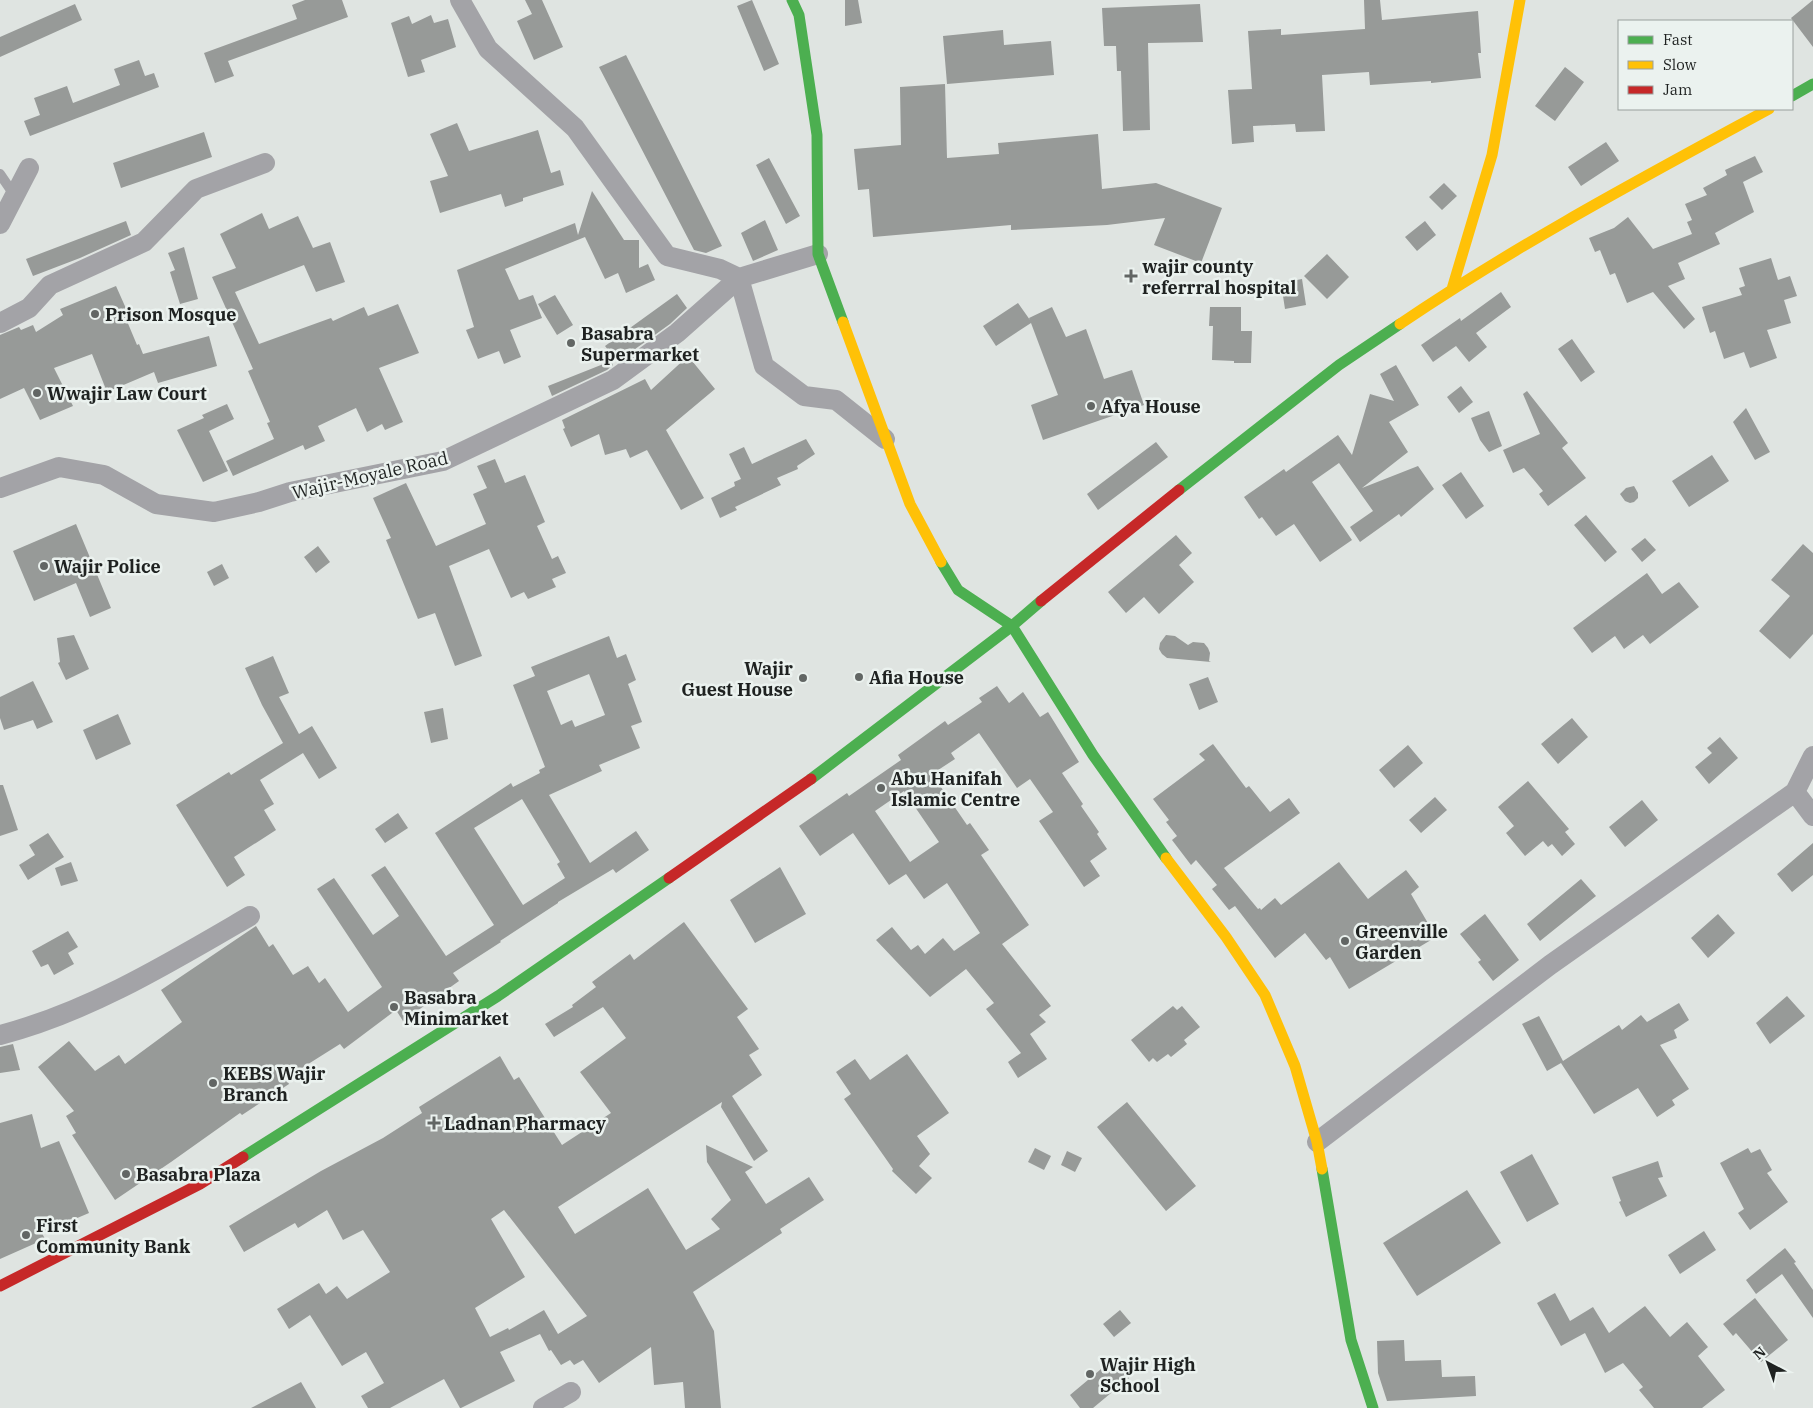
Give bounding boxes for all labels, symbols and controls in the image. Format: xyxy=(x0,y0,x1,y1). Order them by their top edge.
legend xyxy=(1618,20,1793,110)
text: Fast xyxy=(1663,30,1693,49)
text: Slow xyxy=(1663,55,1697,74)
text: Jam xyxy=(1663,80,1692,99)
place label: wajir county referrral hospital xyxy=(1142,255,1296,299)
marker: wajir county referrral hospital xyxy=(1124,269,1138,283)
place label: Prison Mosque xyxy=(105,303,237,326)
marker: Prison Mosque xyxy=(89,308,101,320)
place label: Basabra Supermarket xyxy=(581,322,699,366)
marker: Basabra Supermarket xyxy=(565,337,577,349)
place label: Wwajir Law Court xyxy=(47,382,207,405)
marker: Wwajir Law Court xyxy=(31,387,43,399)
place label: Afya House xyxy=(1101,395,1201,418)
marker: Afya House xyxy=(1085,400,1097,412)
street label: Wajir-Moyale Road xyxy=(290,446,450,504)
place label: Wajir Police xyxy=(54,555,161,578)
marker: Wajir Police xyxy=(38,560,50,572)
place label: Wajir Guest House xyxy=(681,657,793,701)
place label: Afia House xyxy=(869,666,964,689)
marker: Afia House xyxy=(853,671,865,683)
marker: Wajir Guest House xyxy=(797,672,809,684)
place label: Abu Hanifah Islamic Centre xyxy=(891,767,1020,811)
marker: Abu Hanifah Islamic Centre xyxy=(875,782,887,794)
place label: Greenville Garden xyxy=(1355,920,1448,964)
marker: Greenville Garden xyxy=(1339,935,1351,947)
place label: Basabra Minimarket xyxy=(404,986,509,1030)
marker: Basabra Minimarket xyxy=(388,1001,400,1013)
place label: KEBS Wajir Branch xyxy=(223,1062,326,1106)
marker: KEBS Wajir Branch xyxy=(207,1077,219,1089)
place label: Ladnan Pharmacy xyxy=(444,1112,607,1135)
marker: Ladnan Pharmacy xyxy=(428,1117,440,1129)
place label: Basabra Plaza xyxy=(136,1163,261,1186)
marker: Basabra Plaza xyxy=(120,1168,132,1180)
place label: First Community Bank xyxy=(36,1214,191,1258)
marker: First Community Bank xyxy=(20,1229,32,1241)
north arrow xyxy=(1743,1338,1793,1388)
text: N xyxy=(1749,1343,1770,1364)
place label: Wajir High School xyxy=(1100,1353,1196,1397)
marker: Wajir High School xyxy=(1084,1368,1096,1380)

